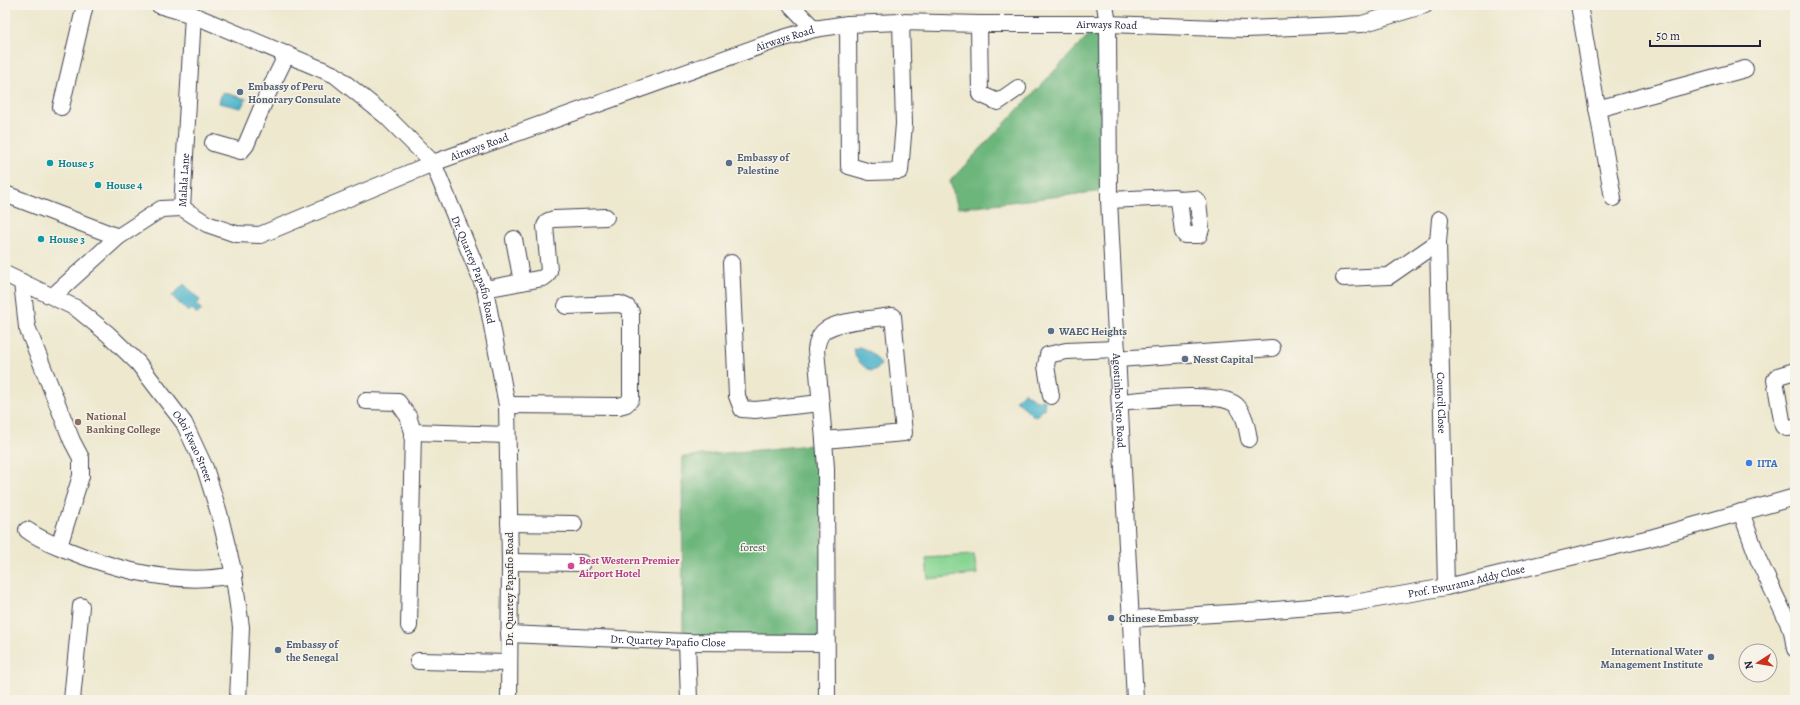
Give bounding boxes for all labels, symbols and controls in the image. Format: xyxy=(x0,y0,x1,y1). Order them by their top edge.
street label: Airways Road xyxy=(1076,16,1138,33)
street label: Airways Road xyxy=(752,22,816,55)
scale bar xyxy=(1650,22,1760,48)
text: 50 m xyxy=(1656,28,1680,44)
place label: Embassy of Peru Honorary Consulate xyxy=(248,79,341,107)
marker: Embassy of Peru Honorary Consulate xyxy=(235,87,245,97)
street label: Airways Road xyxy=(447,129,511,164)
place label: Embassy of Palestine xyxy=(737,150,791,178)
street label: Malala Lane xyxy=(175,153,193,207)
place label: House 5 xyxy=(58,156,94,171)
marker: House 5 xyxy=(45,158,55,168)
marker: Embassy of Palestine xyxy=(724,158,734,168)
place label: House 4 xyxy=(106,178,142,193)
marker: House 4 xyxy=(93,180,103,190)
street label: Dr. Quartey Papafio Road xyxy=(448,213,499,325)
place label: House 3 xyxy=(49,232,85,247)
marker: House 3 xyxy=(36,234,46,244)
place label: WAEC Heights xyxy=(1058,324,1128,339)
marker: WAEC Heights xyxy=(1046,326,1056,336)
street label: Agostinho Neto Road xyxy=(1109,352,1129,448)
place label: Nesst Capital xyxy=(1193,352,1254,367)
marker: Nesst Capital xyxy=(1180,354,1190,364)
street label: Council Close xyxy=(1434,372,1450,434)
street label: Odoi Kwao Street xyxy=(169,407,217,484)
place label: National Banking College xyxy=(86,409,161,437)
marker: National Banking College xyxy=(73,417,83,427)
place label: IITA xyxy=(1757,456,1778,471)
marker: IITA xyxy=(1744,458,1754,468)
street label: Dr. Quartey Papafio Road xyxy=(502,532,517,646)
park label: forest xyxy=(740,540,766,555)
place label: Best Western Premier Airport Hotel xyxy=(578,553,680,581)
marker: Best Western Premier Airport Hotel xyxy=(566,561,576,571)
street label: Prof. Ewurama Addy Close xyxy=(1407,561,1526,601)
place label: Chinese Embassy xyxy=(1119,611,1199,626)
marker: Chinese Embassy xyxy=(1106,613,1116,623)
street label: Dr. Quartey Papafio Close xyxy=(610,631,726,650)
place label: Embassy of the Senegal xyxy=(286,637,340,665)
north arrow xyxy=(1738,643,1778,683)
place label: International Water Management Institute xyxy=(1600,644,1703,672)
marker: Embassy of the Senegal xyxy=(273,645,283,655)
marker: International Water Management Institute xyxy=(1706,652,1716,662)
text: N xyxy=(1741,659,1757,670)

